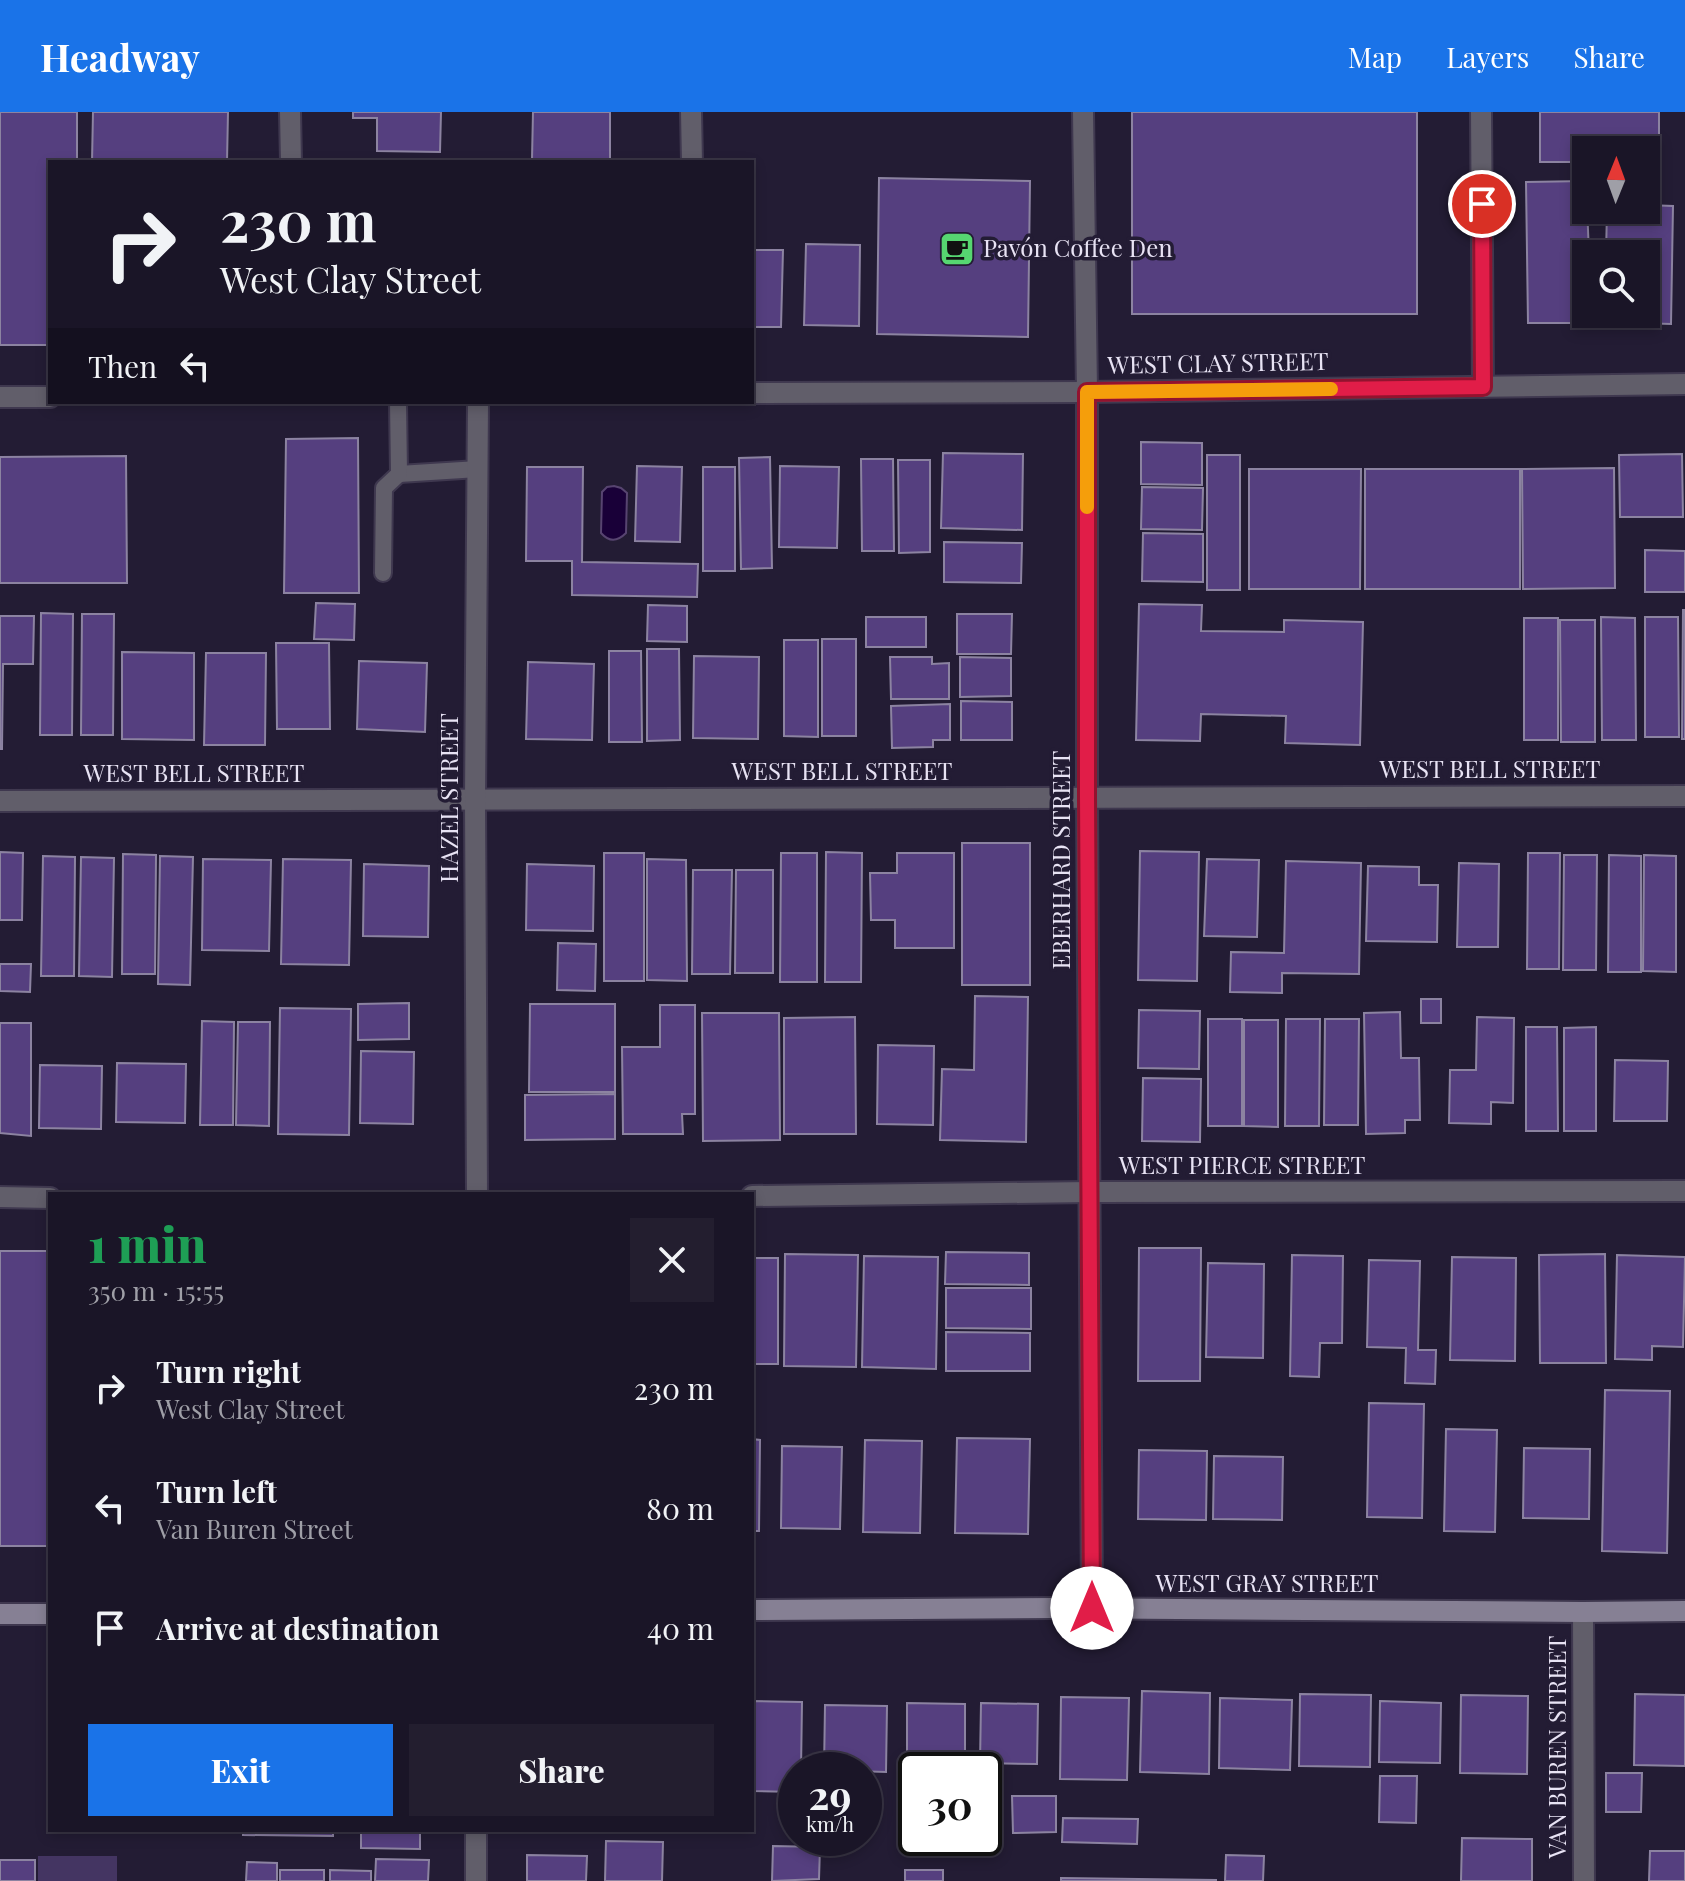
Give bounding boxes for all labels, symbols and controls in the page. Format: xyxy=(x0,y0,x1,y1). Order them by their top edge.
text: Headway xyxy=(40,31,200,82)
text: Map xyxy=(1348,38,1402,75)
text: Layers xyxy=(1446,38,1529,75)
text: Share xyxy=(1573,38,1645,75)
north arrow xyxy=(1572,136,1660,224)
map controls xyxy=(1572,136,1660,328)
pin xyxy=(1448,170,1516,238)
text: 230 m xyxy=(220,182,376,257)
icon: arrive xyxy=(1460,182,1504,226)
icon: right xyxy=(88,192,192,296)
cafe icon: Pavón Coffee Den xyxy=(938,230,976,268)
place label: Pavón Coffee Den xyxy=(983,231,1173,263)
button: search xyxy=(1572,240,1660,328)
text: West Clay Street xyxy=(220,254,481,302)
icon: left xyxy=(173,344,217,388)
street label: WEST CLAY STREET xyxy=(1106,344,1329,380)
text: Then xyxy=(88,346,157,386)
street label: HAZEL STREET xyxy=(432,713,464,883)
street label: EBERHARD STREET xyxy=(1044,751,1076,969)
street label: WEST BELL STREET xyxy=(1379,752,1600,784)
street label: WEST BELL STREET xyxy=(731,754,952,786)
street label: WEST BELL STREET xyxy=(83,756,304,788)
street label: WEST PIERCE STREET xyxy=(1118,1148,1365,1180)
text: 1 min xyxy=(88,1211,206,1275)
button: close xyxy=(630,1218,714,1302)
text: 350 m · 15:55 xyxy=(88,1273,224,1308)
text: Turn right xyxy=(156,1351,301,1391)
icon: right xyxy=(88,1366,132,1410)
text: 230 m xyxy=(634,1368,714,1408)
text: West Clay Street xyxy=(156,1391,345,1426)
text: Turn left xyxy=(156,1471,277,1511)
icon: left xyxy=(88,1486,132,1530)
text: 80 m xyxy=(646,1488,714,1528)
text: Van Buren Street xyxy=(156,1511,353,1546)
position arrow xyxy=(1050,1566,1134,1650)
street label: WEST GRAY STREET xyxy=(1155,1566,1379,1598)
icon: arrive xyxy=(88,1606,132,1650)
text: Arrive at destination xyxy=(156,1608,439,1648)
text: 40 m xyxy=(647,1608,714,1648)
street label: VAN BUREN STREET xyxy=(1540,1635,1572,1859)
button: Exit xyxy=(88,1724,393,1816)
button: Share xyxy=(409,1724,714,1816)
speed limit sign: 30 xyxy=(898,1752,1002,1856)
text: 29 xyxy=(808,1767,852,1820)
text: km/h xyxy=(806,1810,854,1837)

